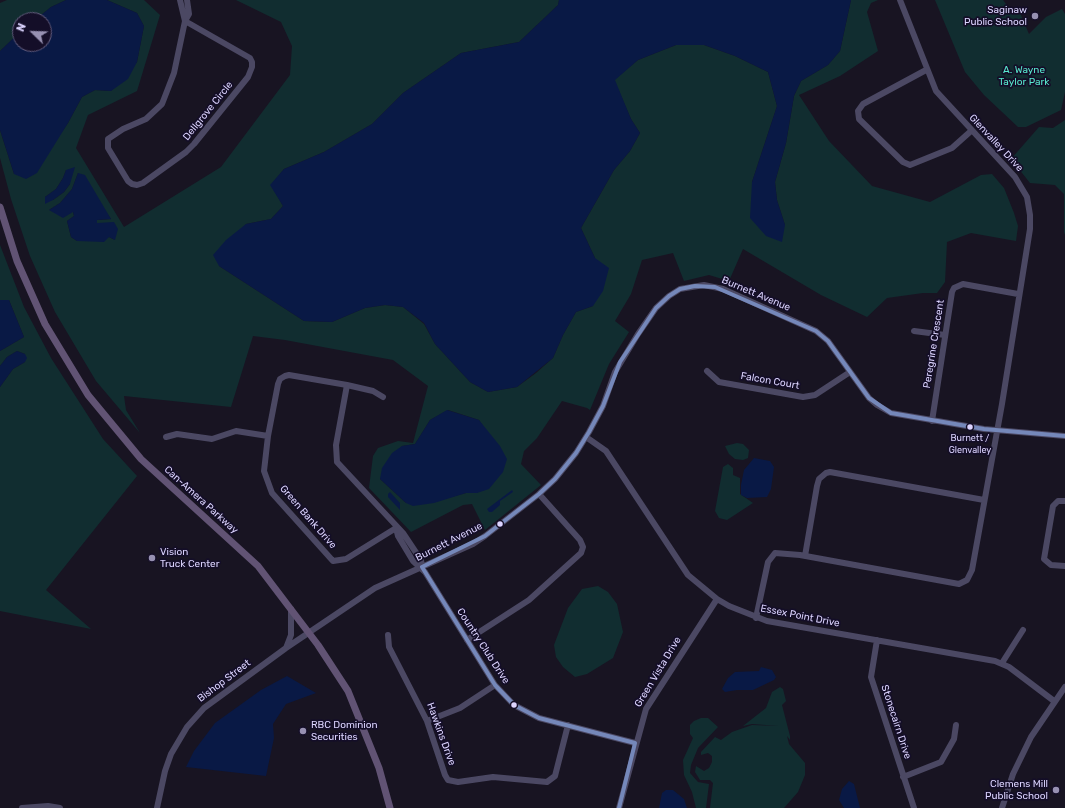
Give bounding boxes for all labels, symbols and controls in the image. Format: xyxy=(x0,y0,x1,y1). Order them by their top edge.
place label: Saginaw Public School xyxy=(964,4,1027,28)
marker: Saginaw Public School xyxy=(1030,11,1040,21)
north arrow xyxy=(12,12,52,52)
text: N xyxy=(14,21,29,34)
park label: A. Wayne Taylor Park xyxy=(998,64,1050,88)
street label: Dellgrove Circle xyxy=(181,79,235,143)
street label: Glenvalley Drive xyxy=(966,112,1026,174)
street label: Burnett Avenue xyxy=(720,274,792,314)
street label: Peregrine Crescent xyxy=(921,299,947,389)
street label: Falcon Court xyxy=(740,370,800,392)
marker: Burnett / Glenvalley xyxy=(965,422,975,432)
place label: Burnett / Glenvalley xyxy=(949,433,991,454)
street label: Can-Amera Parkway xyxy=(162,464,240,536)
street label: Green Bank Drive xyxy=(277,483,339,551)
unlabelled marker xyxy=(495,519,505,529)
street label: Burnett Avenue xyxy=(414,520,484,564)
place label: Vision Truck Center xyxy=(160,546,219,570)
marker: Vision Truck Center xyxy=(147,553,157,563)
street label: Essex Point Drive xyxy=(759,602,841,630)
street label: Country Club Drive xyxy=(454,606,512,686)
street label: Green Vista Drive xyxy=(632,635,684,709)
street label: Bishop Street xyxy=(195,657,253,705)
street label: Stonecairn Drive xyxy=(878,683,914,761)
unlabelled marker xyxy=(509,700,519,710)
street label: Hawkins Drive xyxy=(424,701,458,767)
place label: RBC Dominion Securities xyxy=(311,719,378,742)
marker: RBC Dominion Securities xyxy=(298,726,308,736)
place label: Clemens Mill Public School xyxy=(985,778,1048,802)
marker: Clemens Mill Public School xyxy=(1051,785,1061,795)

